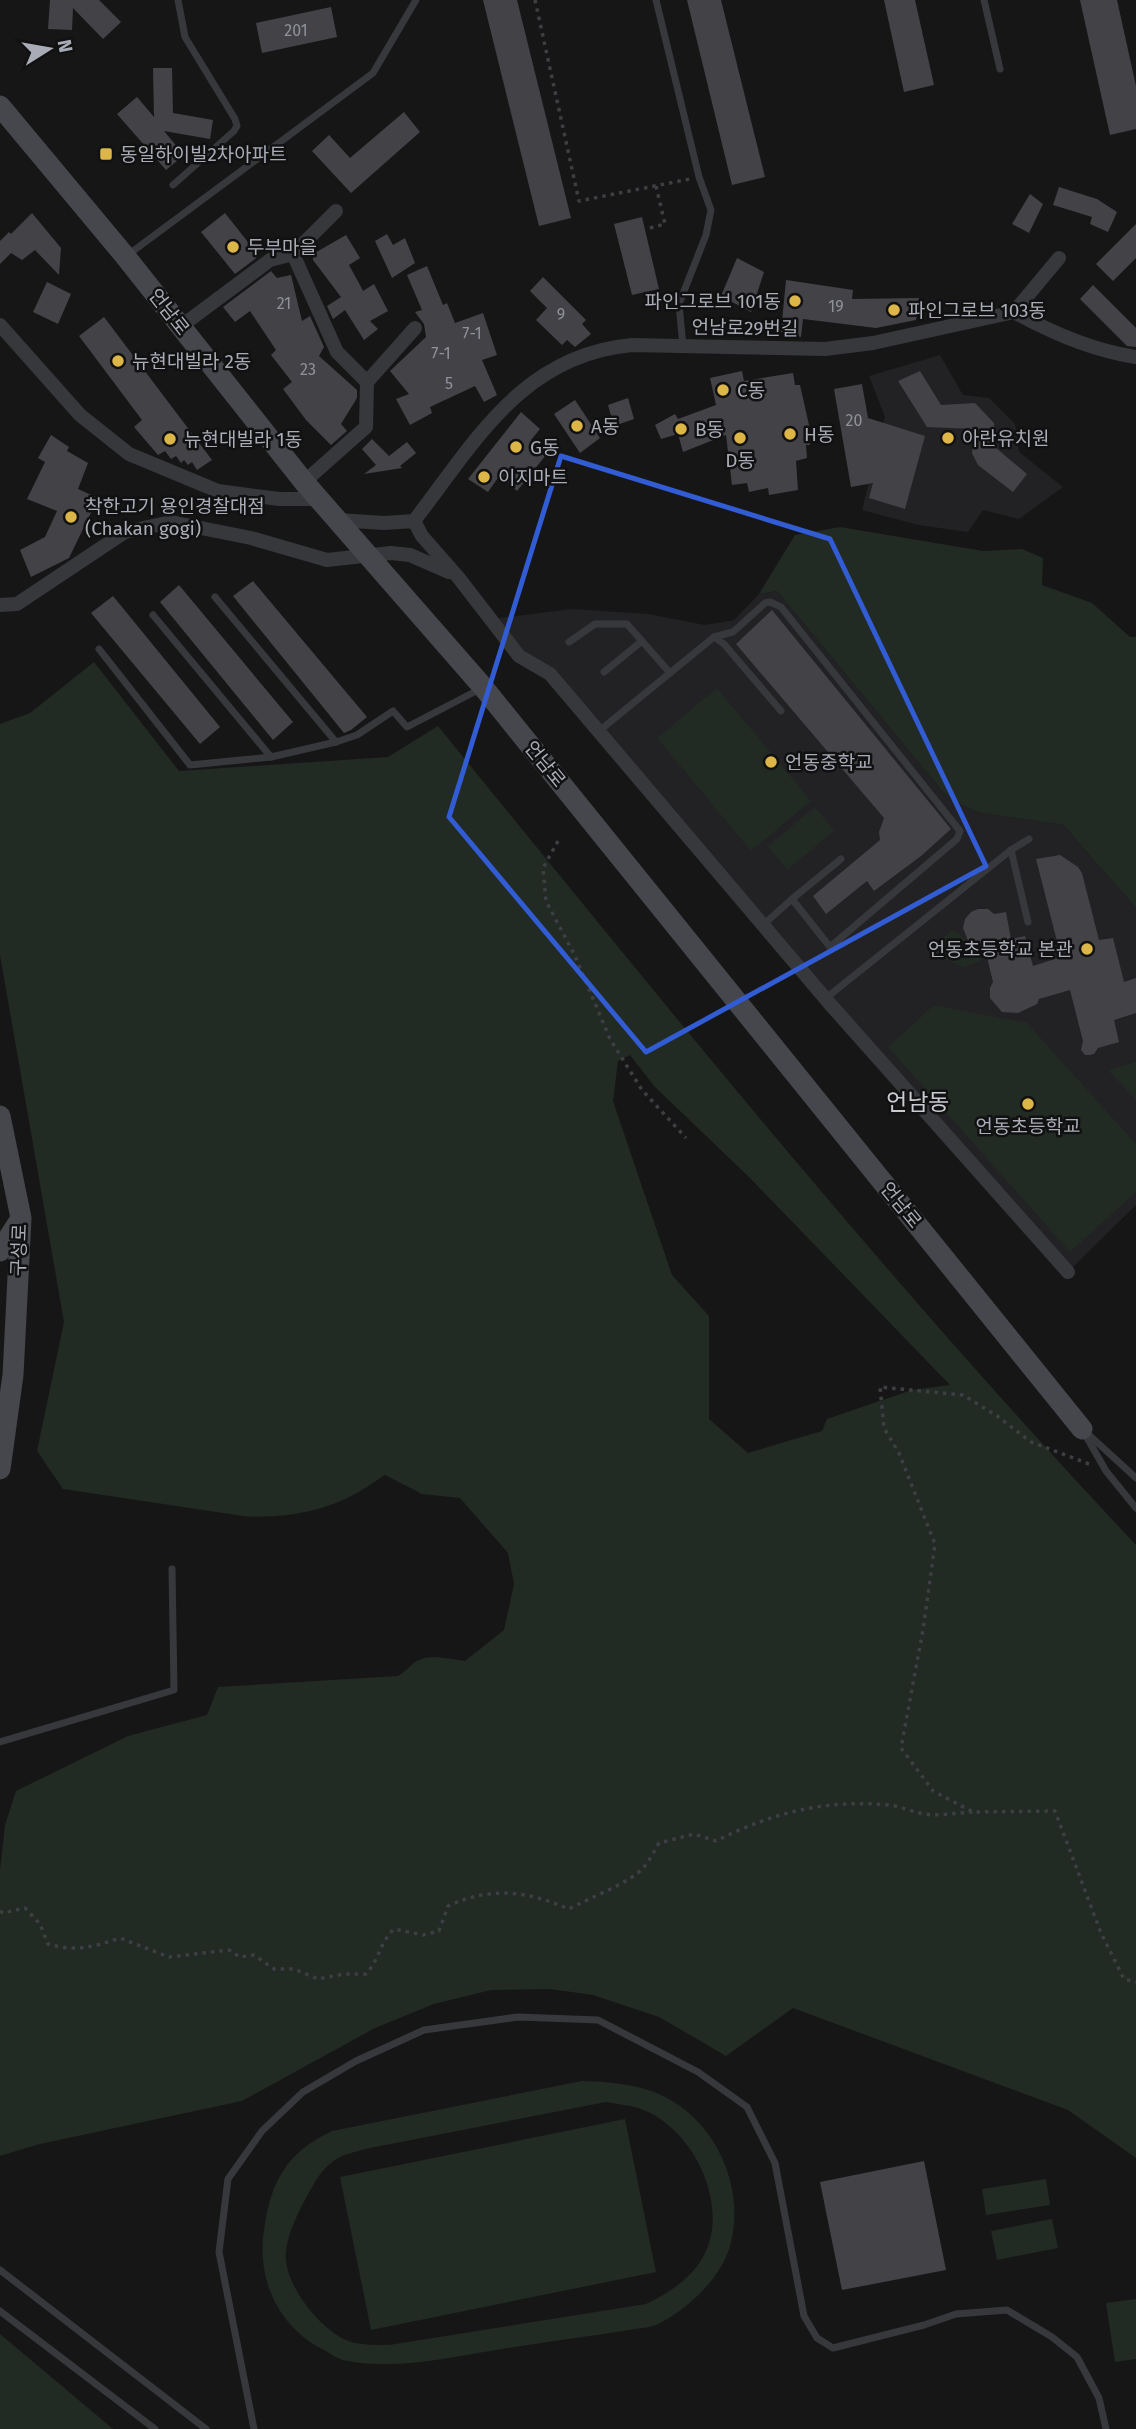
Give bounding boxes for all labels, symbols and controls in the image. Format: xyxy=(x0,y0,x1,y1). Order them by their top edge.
north arrow xyxy=(14,14,84,84)
house number: 201 xyxy=(284,21,308,40)
text: N xyxy=(53,37,78,54)
place label: 동일하이빌2차아파트 xyxy=(120,143,287,166)
marker: 동일하이빌2차아파트 xyxy=(98,146,114,162)
place label: 두부마을 xyxy=(247,236,317,259)
marker: 두부마을 xyxy=(225,239,241,255)
street label: 언남로 xyxy=(144,284,194,340)
place label: 파인그로브 101동 xyxy=(645,290,781,313)
marker: 파인그로브 101동 xyxy=(787,293,803,309)
house number: 21 xyxy=(277,294,291,313)
house number: 19 xyxy=(828,297,844,316)
place label: 파인그로브 103동 xyxy=(908,299,1046,322)
marker: 파인그로브 103동 xyxy=(886,302,902,318)
house number: 9 xyxy=(557,305,565,324)
street label: 언남로29번길 xyxy=(692,316,798,340)
house number: 7-1 xyxy=(462,324,482,343)
house number: 7-1 xyxy=(431,344,451,363)
place label: 뉴현대빌라 2동 xyxy=(132,350,251,373)
marker: 뉴현대빌라 2동 xyxy=(110,353,126,369)
house number: 23 xyxy=(300,360,316,379)
house number: 5 xyxy=(445,374,453,393)
place label: C동 xyxy=(737,379,765,402)
marker: C동 xyxy=(715,382,731,398)
house number: 20 xyxy=(846,411,862,430)
place label: A동 xyxy=(591,415,619,438)
marker: A동 xyxy=(569,418,585,434)
place label: B동 xyxy=(695,418,724,441)
marker: B동 xyxy=(673,421,689,437)
place label: H동 xyxy=(804,423,834,446)
marker: H동 xyxy=(782,426,798,442)
place label: 아란유치원 xyxy=(962,427,1049,450)
place label: 뉴현대빌라 1동 xyxy=(184,428,302,451)
marker: D동 xyxy=(732,430,748,446)
marker: 아란유치원 xyxy=(940,430,956,446)
marker: 뉴현대빌라 1동 xyxy=(162,431,178,447)
place label: G동 xyxy=(530,436,559,459)
marker: G동 xyxy=(508,439,524,455)
place label: D동 xyxy=(725,449,755,472)
place label: 이지마트 xyxy=(498,466,568,489)
marker: 이지마트 xyxy=(476,469,492,485)
place label: 착한고기 용인경찰대점 (Chakan gogi) xyxy=(85,495,265,540)
marker: 착한고기 용인경찰대점 (Chakan gogi) xyxy=(63,509,79,525)
street label: 언남로 xyxy=(520,736,570,792)
place label: 언동중학교 xyxy=(785,751,872,774)
marker: 언동중학교 xyxy=(763,754,779,770)
place label: 언동초등학교 본관 xyxy=(928,938,1073,961)
marker: 언동초등학교 본관 xyxy=(1079,941,1095,957)
district label: 언남동 xyxy=(886,1088,950,1116)
marker: 언동초등학교 xyxy=(1020,1096,1036,1112)
place label: 언동초등학교 xyxy=(976,1115,1080,1138)
street label: 언남로 xyxy=(876,1177,926,1233)
street label: 구성로 xyxy=(7,1223,31,1277)

